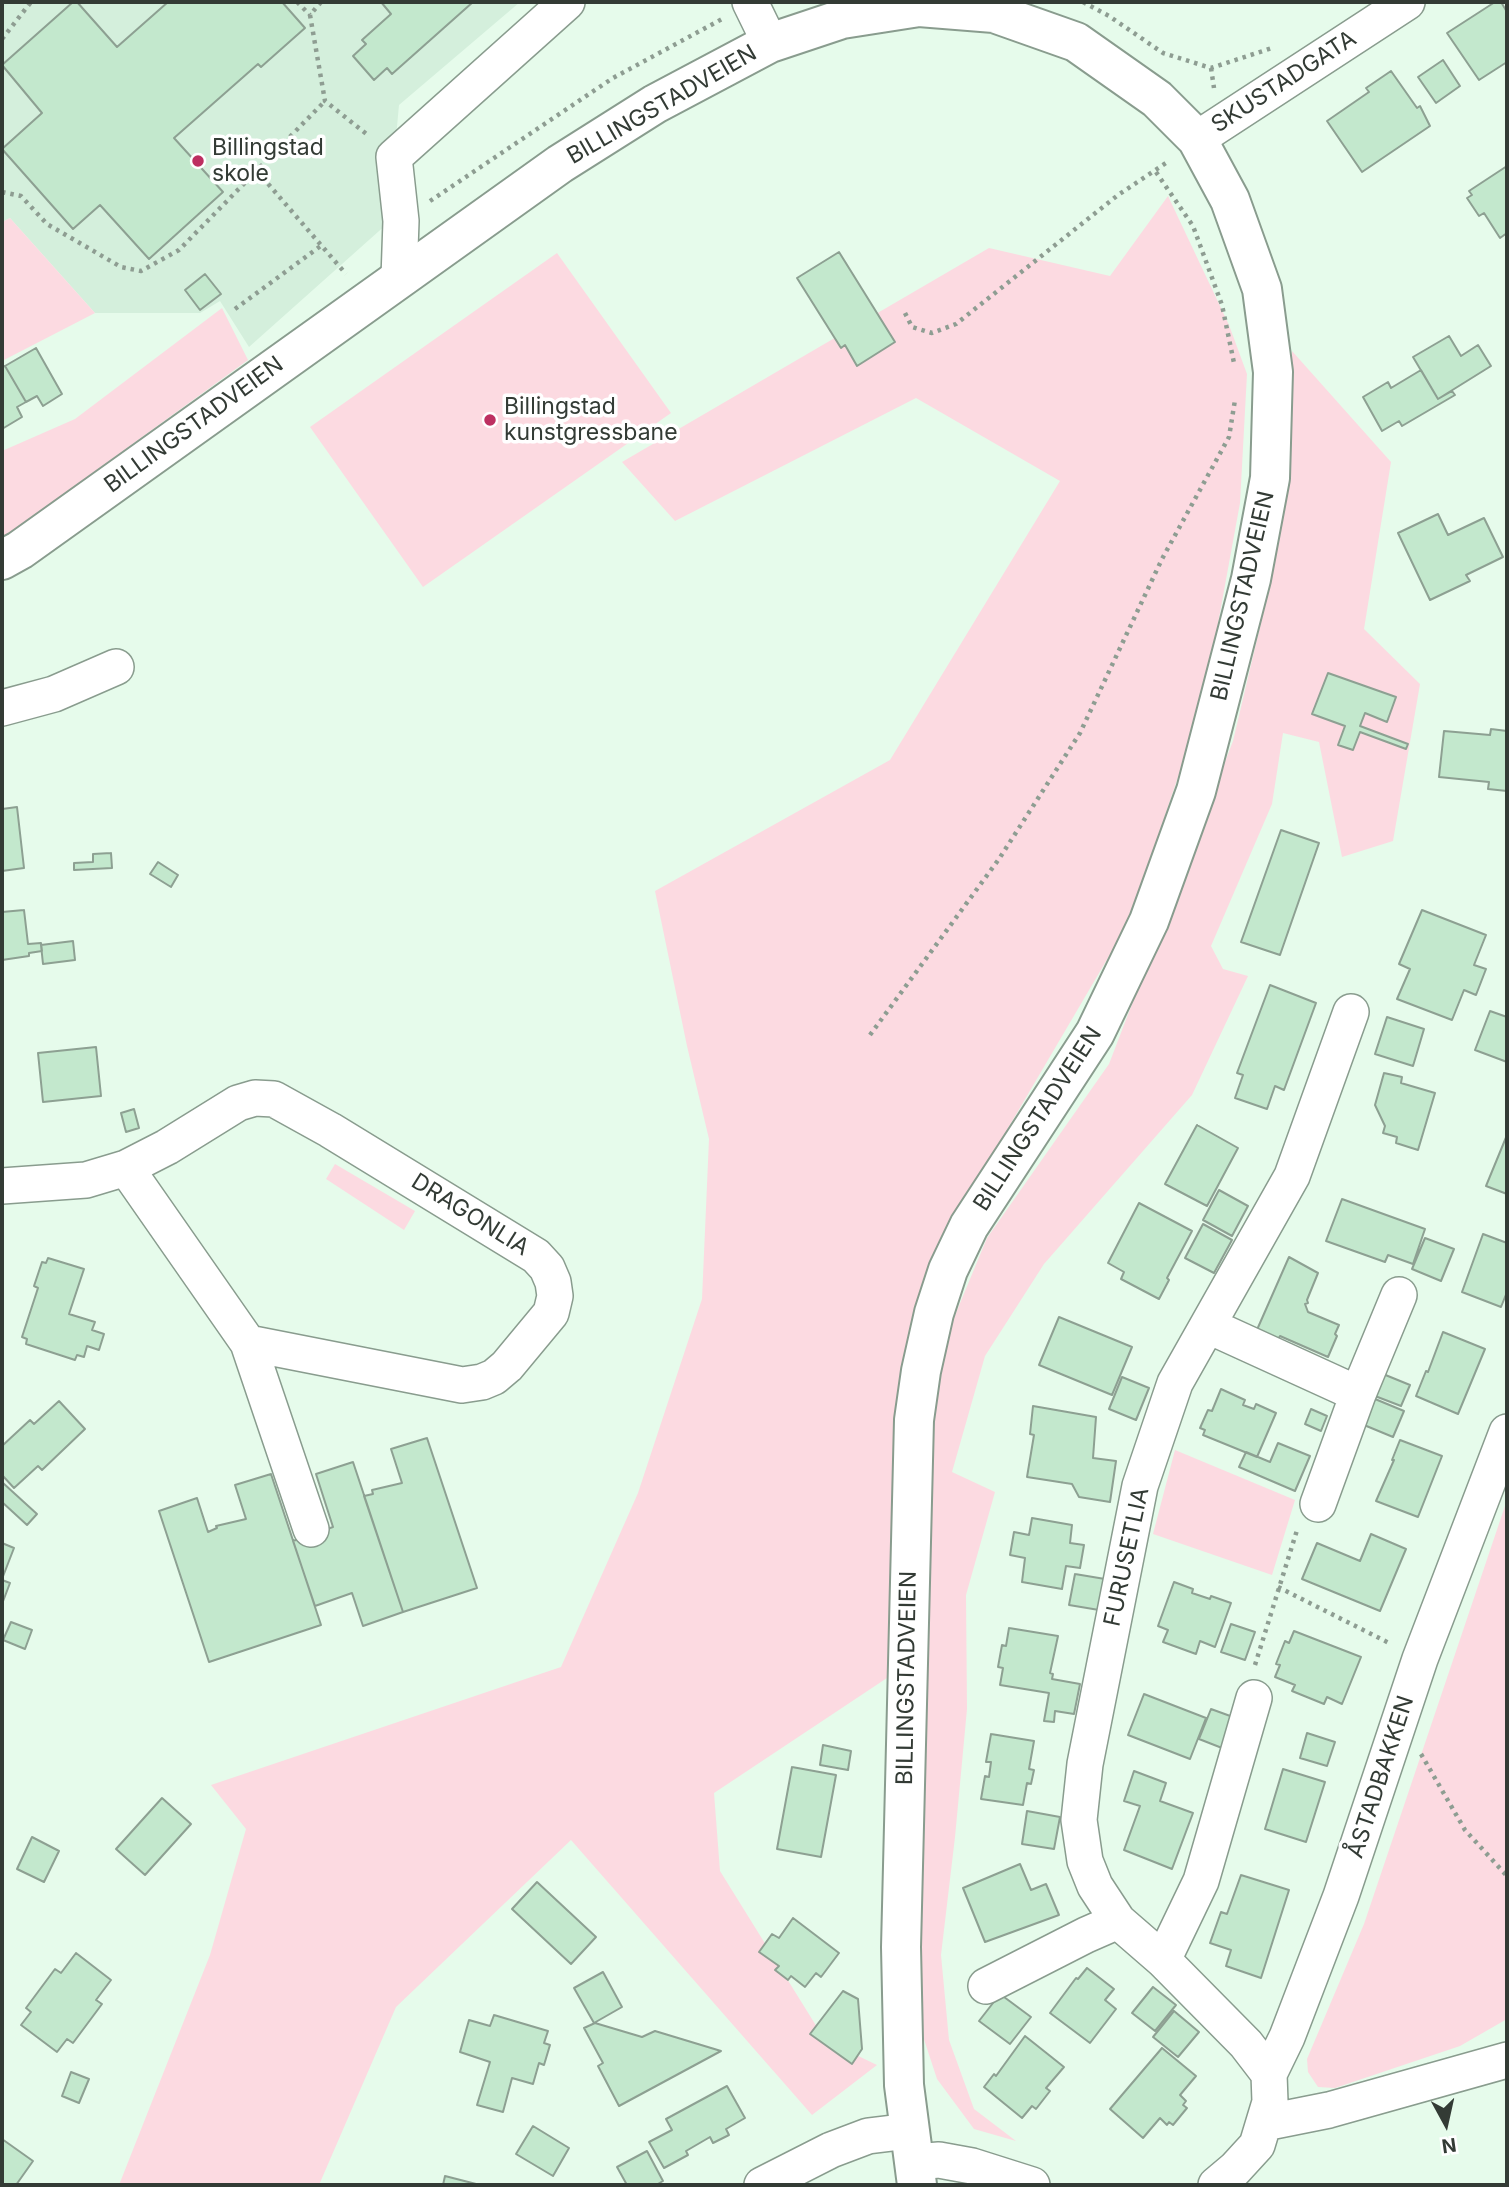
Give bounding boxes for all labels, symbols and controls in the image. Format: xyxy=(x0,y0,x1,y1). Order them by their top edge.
street label: SKUSTADGATA xyxy=(1207,25,1361,139)
street label: BILLINGSTADVEIEN xyxy=(562,39,762,171)
place label: Billingstad skole xyxy=(212,134,324,188)
marker: Billingstad skole xyxy=(190,153,206,169)
street label: BILLINGSTADVEIEN xyxy=(99,351,289,499)
place label: Billingstad kunstgressbane xyxy=(504,393,678,447)
marker: Billingstad kunstgressbane xyxy=(482,412,498,428)
street label: BILLINGSTADVEIEN xyxy=(1205,489,1281,703)
street label: BILLINGSTADVEIEN xyxy=(968,1022,1108,1216)
street label: DRAGONLIA xyxy=(406,1168,534,1262)
street label: FURUSETLIA xyxy=(1099,1485,1155,1629)
street label: BILLINGSTADVEIEN xyxy=(891,1571,923,1785)
street label: ÅSTADBAKKEN xyxy=(1342,1692,1420,1862)
north arrow xyxy=(1411,2089,1481,2159)
text: N xyxy=(1440,2133,1458,2158)

